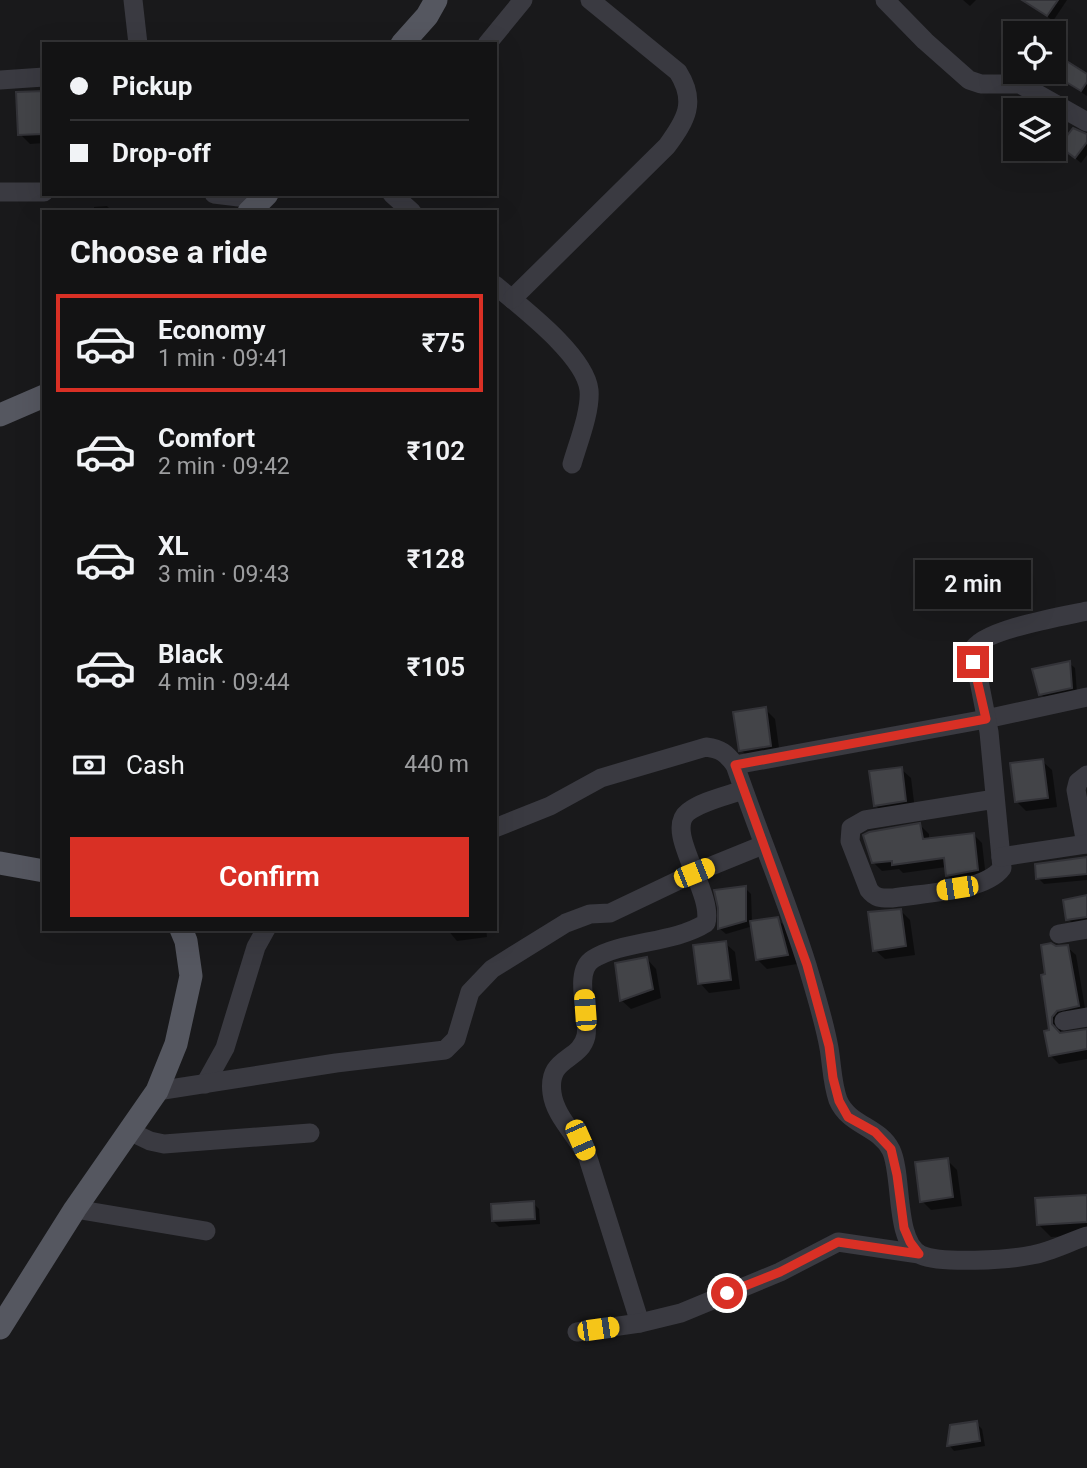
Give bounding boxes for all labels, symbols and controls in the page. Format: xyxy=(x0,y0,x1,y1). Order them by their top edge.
map controls xyxy=(1003,21,1066,161)
button: locate xyxy=(1003,21,1066,84)
text: Pickup xyxy=(112,71,192,101)
button: layers xyxy=(1003,98,1066,161)
text: Drop-off xyxy=(112,138,211,168)
text: Choose a ride xyxy=(70,233,267,271)
icon: car xyxy=(74,312,137,375)
text: Economy xyxy=(158,315,265,345)
text: ₹75 xyxy=(422,328,465,358)
text: 1 min · 09:41 xyxy=(158,345,290,372)
icon: car xyxy=(74,420,137,483)
text: Comfort xyxy=(158,423,255,453)
text: ₹102 xyxy=(407,436,465,466)
text: 2 min · 09:42 xyxy=(158,453,290,480)
icon: car xyxy=(74,528,137,591)
text: XL xyxy=(158,531,189,561)
text: ₹128 xyxy=(407,544,465,574)
callout: 2 min xyxy=(915,560,1031,610)
text: 3 min · 09:43 xyxy=(158,561,290,588)
text: 2 min xyxy=(944,571,1002,598)
icon: car xyxy=(74,636,137,699)
text: Black xyxy=(158,639,223,669)
route end xyxy=(957,646,989,678)
text: ₹105 xyxy=(407,652,465,682)
text: 4 min · 09:44 xyxy=(158,669,290,696)
icon: cash xyxy=(70,746,108,784)
text: Cash xyxy=(126,750,185,780)
text: 440 m xyxy=(404,751,469,778)
button: Confirm xyxy=(70,837,469,917)
car xyxy=(671,855,718,891)
car xyxy=(935,874,980,902)
car xyxy=(574,988,597,1032)
car xyxy=(562,1117,599,1163)
route start xyxy=(711,1277,743,1309)
car xyxy=(576,1316,621,1342)

